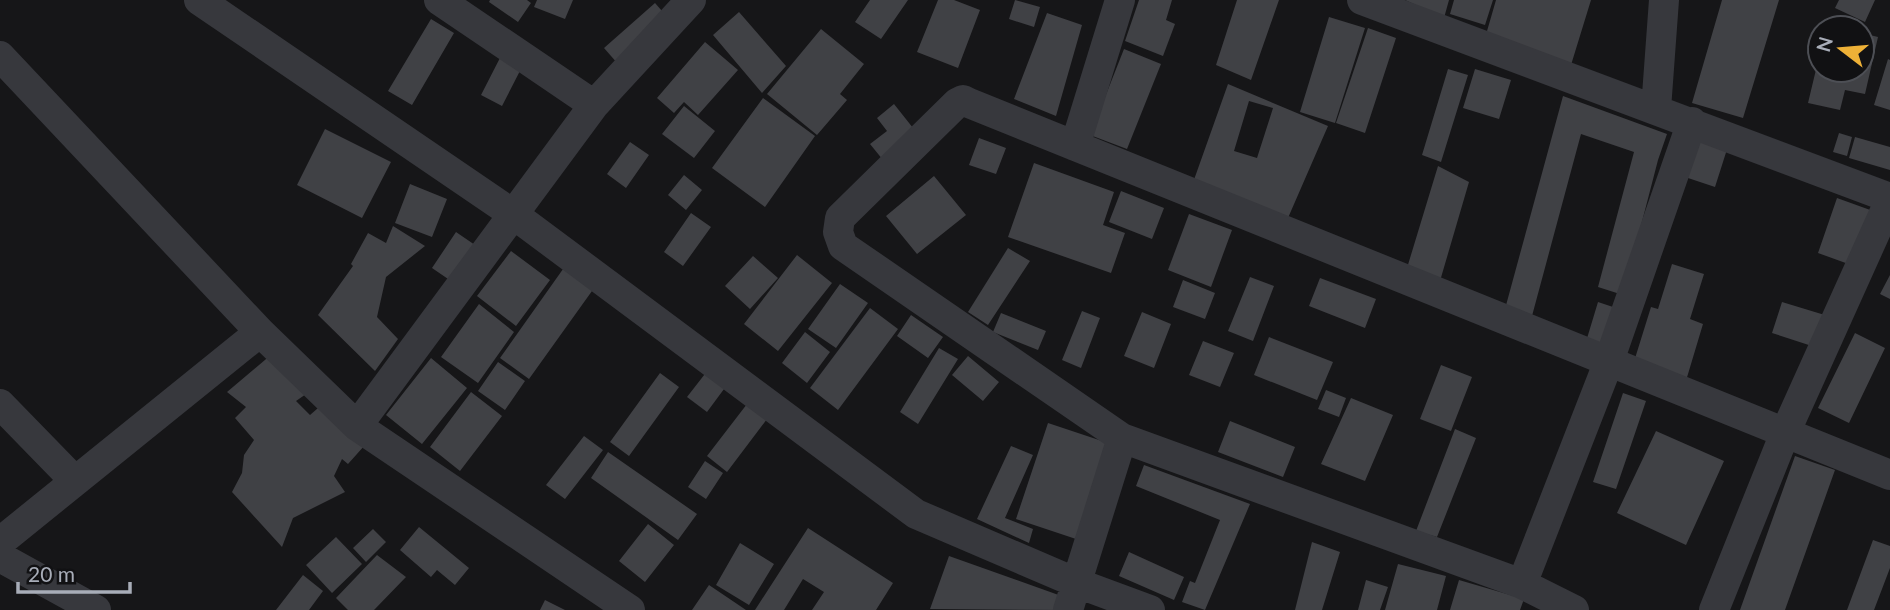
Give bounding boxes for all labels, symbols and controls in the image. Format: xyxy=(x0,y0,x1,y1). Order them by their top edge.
north arrow xyxy=(1806,14,1876,84)
text: N xyxy=(1811,34,1837,54)
scale bar xyxy=(18,550,130,594)
text: 20 m xyxy=(28,561,75,586)

